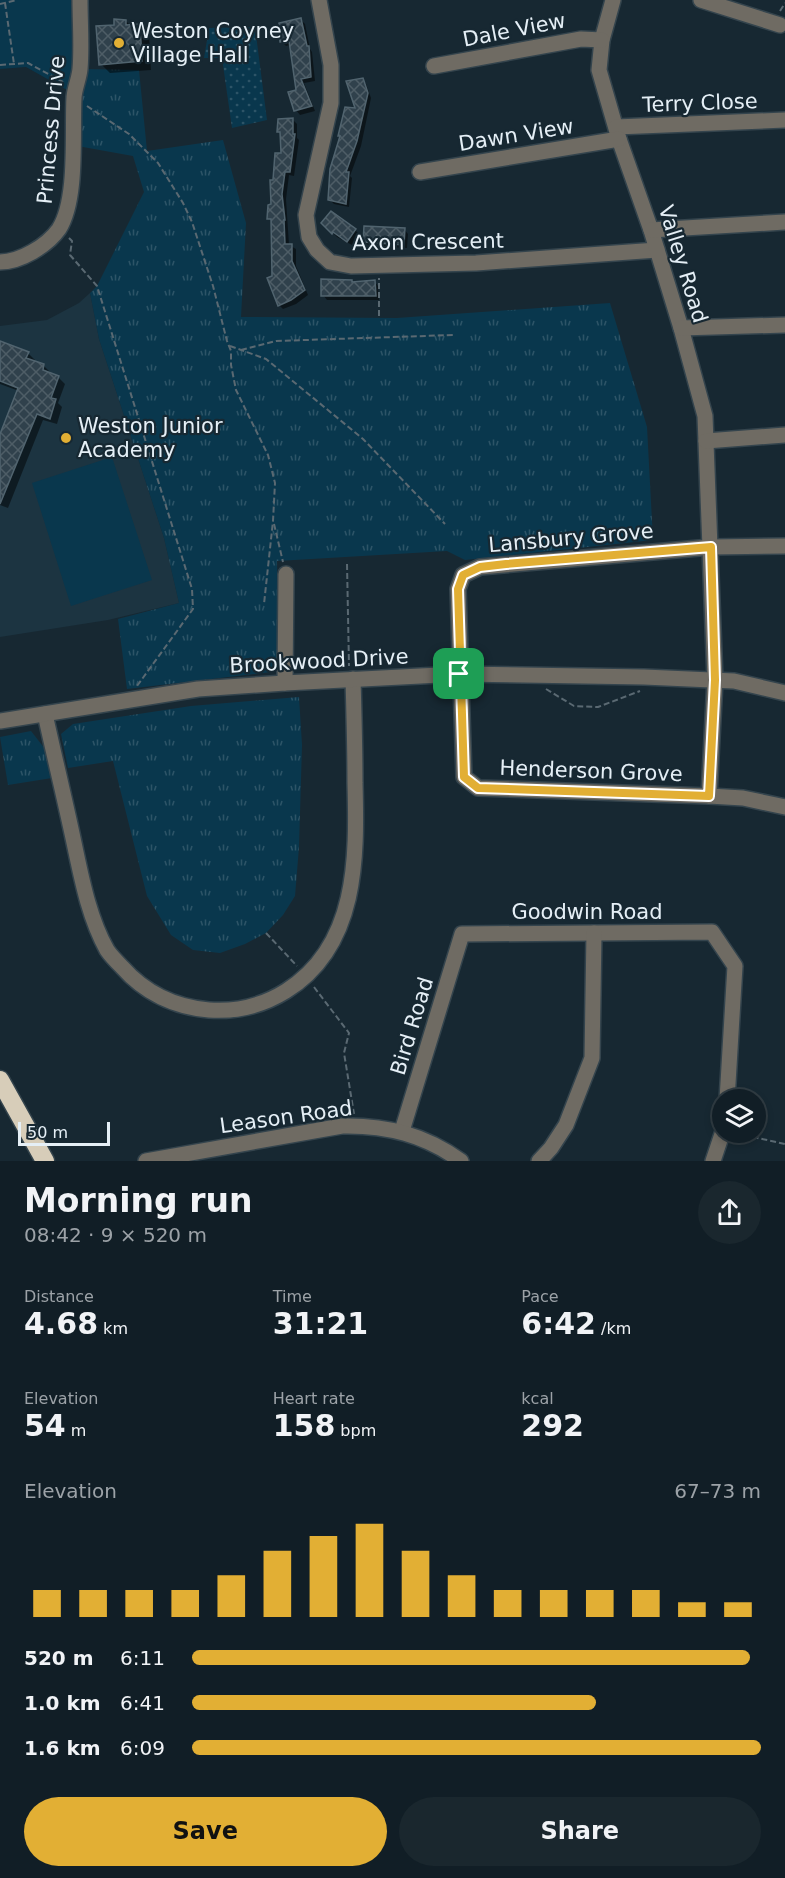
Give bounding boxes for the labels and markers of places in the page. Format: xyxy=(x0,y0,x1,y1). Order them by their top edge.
place label: Weston Coyney Village Hall xyxy=(131,19,294,67)
marker: Weston Coyney Village Hall xyxy=(112,36,126,50)
place label: Weston Junior Academy xyxy=(78,414,223,462)
marker: Weston Junior Academy xyxy=(59,431,73,445)
pin xyxy=(433,648,484,699)

